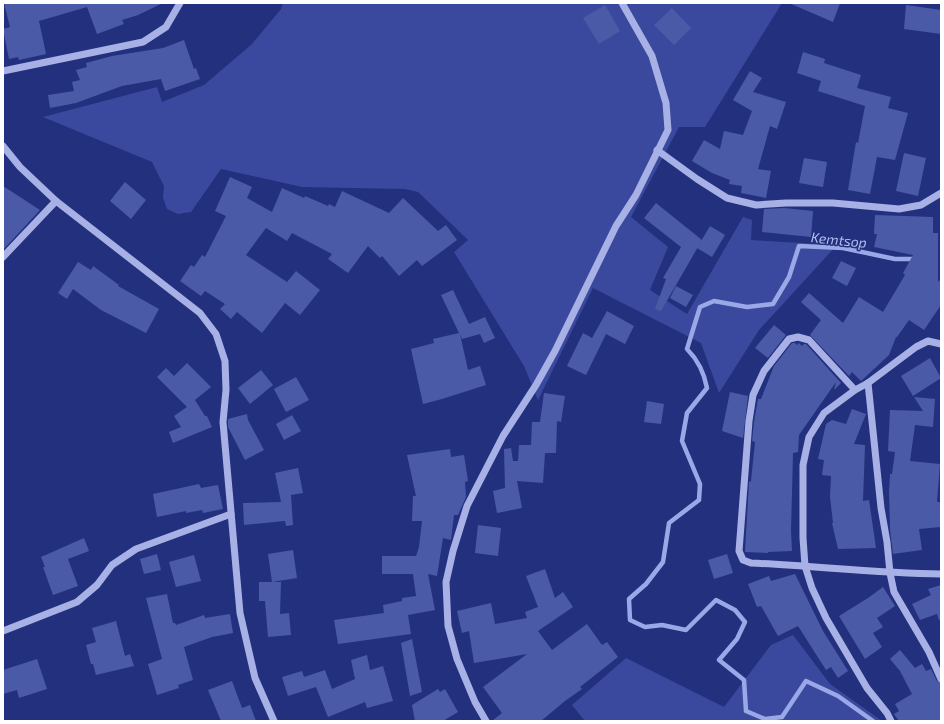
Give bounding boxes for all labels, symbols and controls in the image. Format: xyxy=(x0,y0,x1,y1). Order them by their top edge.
water label: Kemtsop xyxy=(810,228,868,251)

